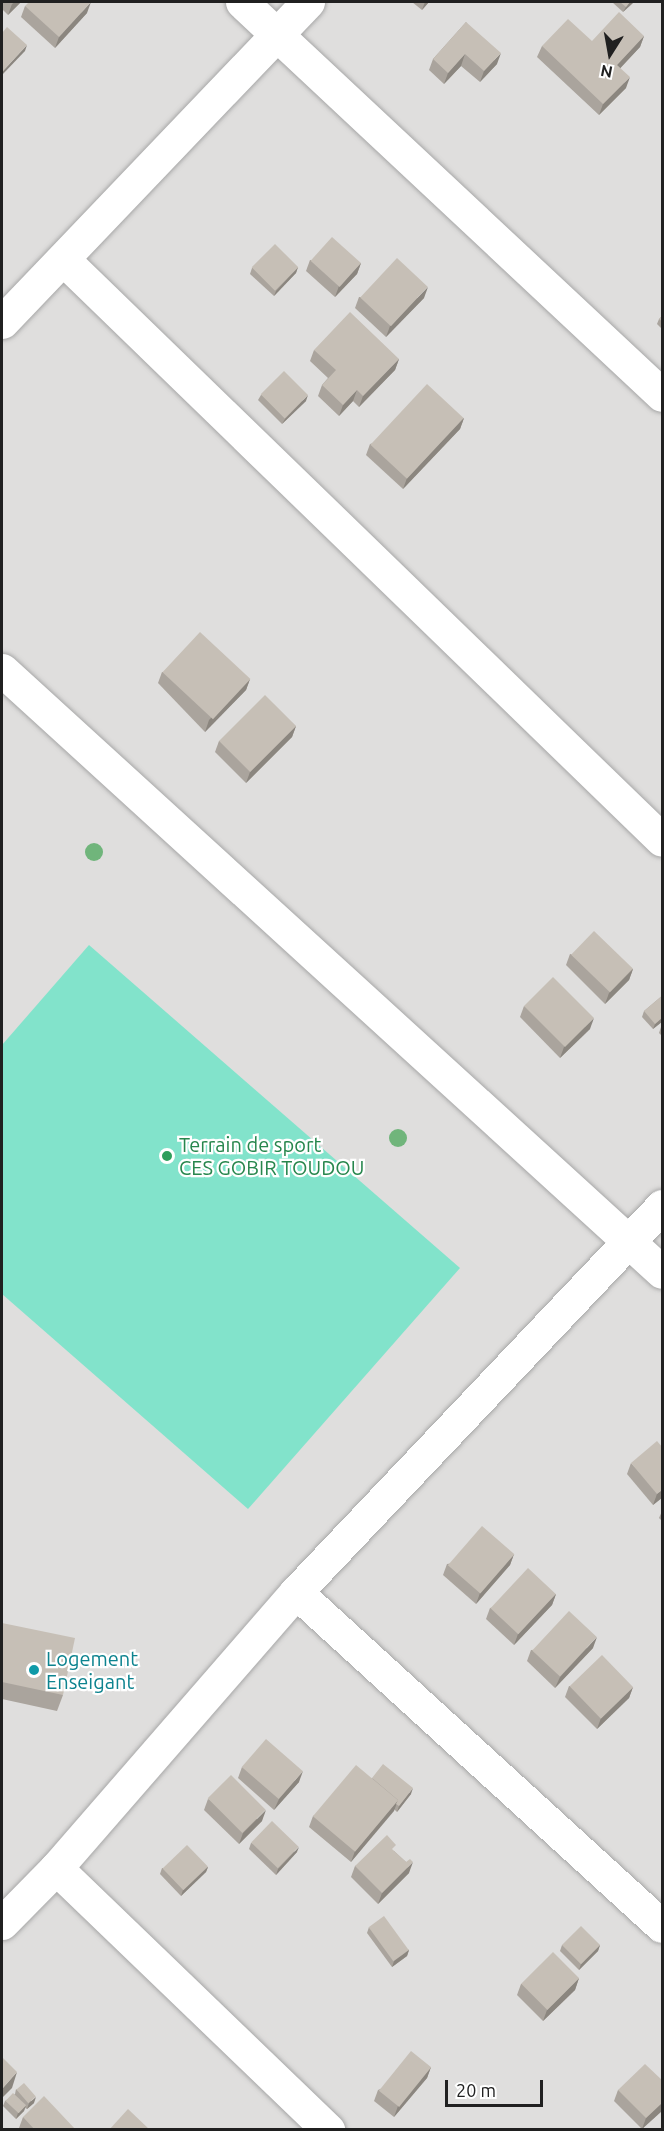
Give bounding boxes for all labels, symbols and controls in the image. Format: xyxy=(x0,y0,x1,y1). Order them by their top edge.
north arrow xyxy=(580,24,640,84)
text: N xyxy=(599,62,614,82)
place label: Terrain de sport CES GOBIR TOUDOU xyxy=(179,1132,364,1179)
marker: Terrain de sport CES GOBIR TOUDOU xyxy=(160,1149,174,1163)
place label: Logement Enseigant xyxy=(46,1646,138,1693)
marker: Logement Enseigant xyxy=(27,1663,41,1677)
scale bar xyxy=(448,2068,546,2106)
text: 20 m xyxy=(456,2080,496,2100)

